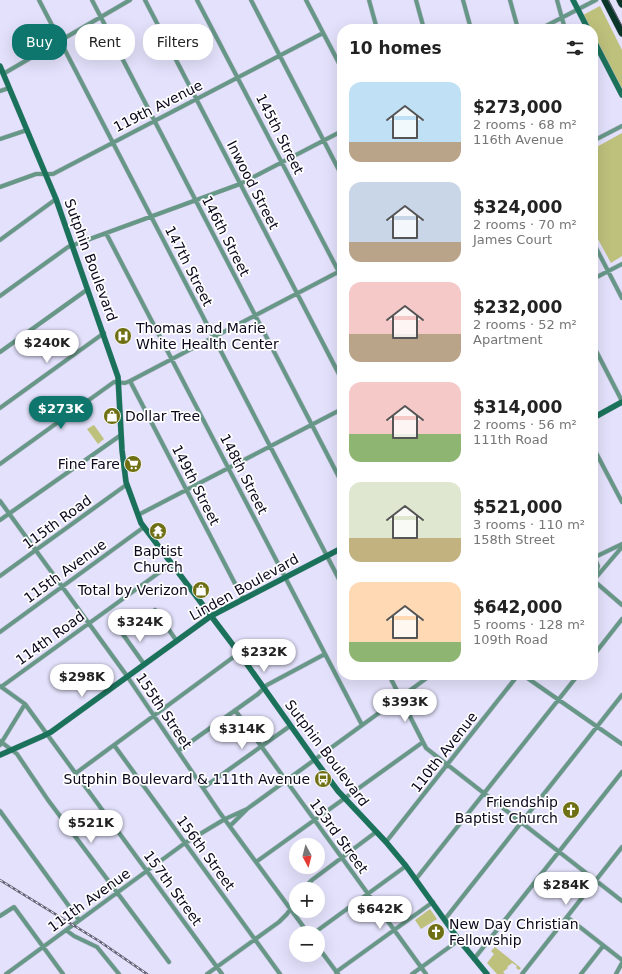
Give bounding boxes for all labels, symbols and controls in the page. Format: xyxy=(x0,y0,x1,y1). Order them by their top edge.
chip: Buy xyxy=(12,24,67,60)
chip: Rent xyxy=(75,24,135,60)
chip: Filters xyxy=(143,24,213,60)
icon: filters xyxy=(564,37,586,59)
text: 10 homes xyxy=(349,38,442,58)
street label: 119th Avenue xyxy=(111,77,205,135)
street label: 145th Street xyxy=(253,91,307,177)
text: $273,000 xyxy=(473,97,562,117)
icon: home xyxy=(381,98,429,146)
text: 2 rooms · 68 m² xyxy=(473,117,577,132)
text: 116th Avenue xyxy=(473,132,564,147)
street label: Inwood Street xyxy=(224,138,282,233)
street label: 146th Street xyxy=(199,193,253,279)
street label: Sutphin Boulevard xyxy=(61,197,121,323)
text: $324,000 xyxy=(473,197,562,217)
icon: home xyxy=(381,198,429,246)
text: 2 rooms · 70 m² xyxy=(473,217,577,232)
street label: 147th Street xyxy=(162,223,216,309)
text: James Court xyxy=(473,232,552,247)
text: $232,000 xyxy=(473,297,562,317)
icon: home xyxy=(381,298,429,346)
text: 2 rooms · 52 m² xyxy=(473,317,577,332)
place label: Thomas and Marie White Health Center xyxy=(135,320,279,352)
hospital icon: Thomas and Marie White Health Center xyxy=(113,326,133,346)
pin: $240K xyxy=(19,330,75,364)
text: Apartment xyxy=(473,332,543,347)
text: $240K xyxy=(24,335,70,350)
pin: $273K xyxy=(33,396,89,430)
text: $314,000 xyxy=(473,397,562,417)
icon: home xyxy=(381,398,429,446)
text: $273K xyxy=(38,401,84,416)
shop icon: Dollar Tree xyxy=(102,406,122,426)
place label: Dollar Tree xyxy=(125,408,200,424)
text: 2 rooms · 56 m² xyxy=(473,417,577,432)
street label: 148th Street xyxy=(217,431,271,517)
text: 111th Road xyxy=(473,432,548,447)
street label: 149th Street xyxy=(169,442,223,528)
supermarket icon: Fine Fare xyxy=(123,454,143,474)
place label: Fine Fare xyxy=(58,456,120,472)
street label: 115th Road xyxy=(20,492,94,552)
text: $521,000 xyxy=(473,497,562,517)
icon: home xyxy=(381,498,429,546)
text: 3 rooms · 110 m² xyxy=(473,517,585,532)
temple icon: Baptist Church xyxy=(148,521,168,541)
text: 158th Street xyxy=(473,532,555,547)
street label: 115th Avenue xyxy=(21,536,109,606)
place label: Baptist Church xyxy=(133,543,183,575)
street label: Linden Boulevard xyxy=(187,550,301,624)
shop icon: Total by Verizon xyxy=(191,580,211,600)
place label: Total by Verizon xyxy=(77,582,188,598)
text: $642,000 xyxy=(473,597,562,617)
icon: home xyxy=(381,598,429,646)
street label: 114th Road xyxy=(13,608,87,668)
pin: $324K xyxy=(112,609,168,643)
text: $324K xyxy=(117,614,163,629)
text: 5 rooms · 128 m² xyxy=(473,617,585,632)
text: 109th Road xyxy=(473,632,548,647)
pin: $232K xyxy=(236,639,292,673)
text: $232K xyxy=(241,644,287,659)
pin: $298K xyxy=(54,664,110,698)
text: $298K xyxy=(59,669,105,684)
street label: 155th Street xyxy=(133,670,196,752)
pin: $393K xyxy=(377,689,433,723)
text: $393K xyxy=(382,694,428,709)
street label: Sutphin Boulevard xyxy=(282,697,372,809)
street label: 110th Avenue xyxy=(408,709,480,795)
pin: $314K xyxy=(214,716,270,750)
text: $314K xyxy=(219,721,265,736)
bus stop icon: Sutphin Boulevard & 111th Avenue xyxy=(313,769,333,789)
place label: Sutphin Boulevard & 111th Avenue xyxy=(64,771,310,787)
place label: Friendship Baptist Church xyxy=(455,794,558,826)
street label: 153rd Street xyxy=(307,796,372,877)
church icon: Friendship Baptist Church xyxy=(561,800,581,820)
pin: $521K xyxy=(63,810,119,844)
street label: 156th Street xyxy=(174,813,239,894)
text: $521K xyxy=(68,815,114,830)
north arrow xyxy=(289,838,325,874)
map controls xyxy=(289,838,325,962)
street label: 157th Street xyxy=(141,848,206,929)
street label: 111th Avenue xyxy=(45,865,133,935)
pin: $284K xyxy=(538,872,594,906)
text: $284K xyxy=(543,877,589,892)
button: + xyxy=(289,882,325,918)
pin: $642K xyxy=(352,896,408,930)
text: $642K xyxy=(357,901,403,916)
place label: New Day Christian Fellowship xyxy=(449,916,579,948)
church icon: New Day Christian Fellowship xyxy=(426,922,446,942)
button: − xyxy=(289,926,325,962)

